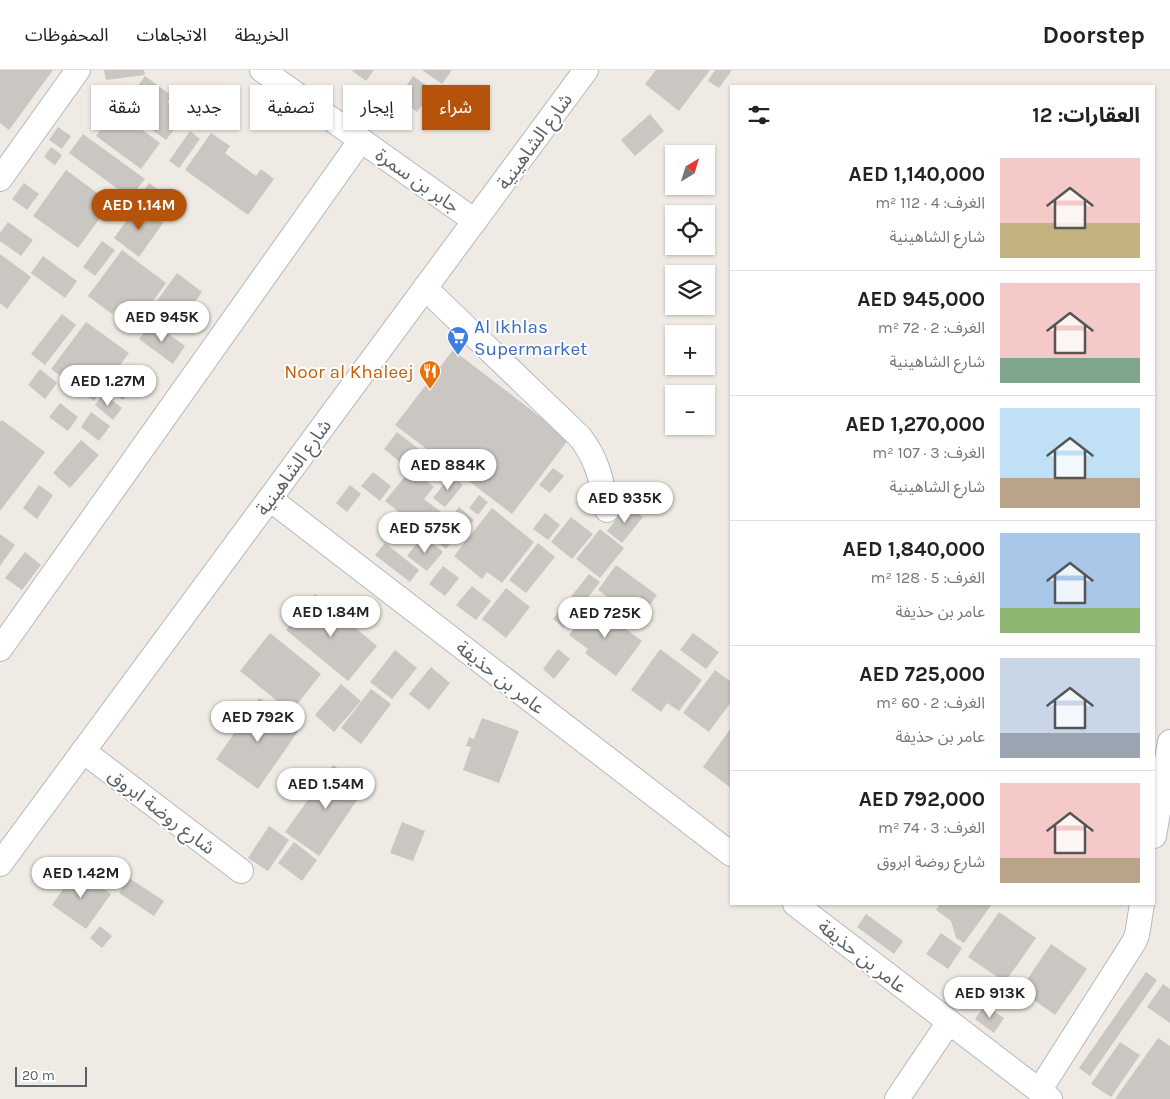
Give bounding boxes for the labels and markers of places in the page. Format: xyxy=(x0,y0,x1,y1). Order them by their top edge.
pin: AED 1.14M xyxy=(82,189,196,231)
pin: AED 945K xyxy=(110,300,214,343)
place label: Al Ikhlas Supermarket xyxy=(474,316,587,360)
supermarket icon: Al Ikhlas Supermarket xyxy=(446,325,470,356)
restaurant icon: Noor al Khaleej xyxy=(418,359,442,390)
place label: Noor al Khaleej xyxy=(284,361,414,383)
pin: AED 1.27M xyxy=(51,364,165,407)
pin: AED 884K xyxy=(396,448,500,491)
pin: AED 935K xyxy=(573,482,677,524)
pin: AED 575K xyxy=(373,512,477,554)
pin: AED 1.84M xyxy=(274,596,388,638)
pin: AED 725K xyxy=(553,596,657,639)
pin: AED 792K xyxy=(206,700,310,743)
pin: AED 1.54M xyxy=(269,768,383,810)
pin: AED 1.42M xyxy=(24,856,138,899)
pin: AED 913K xyxy=(938,976,1042,1019)

